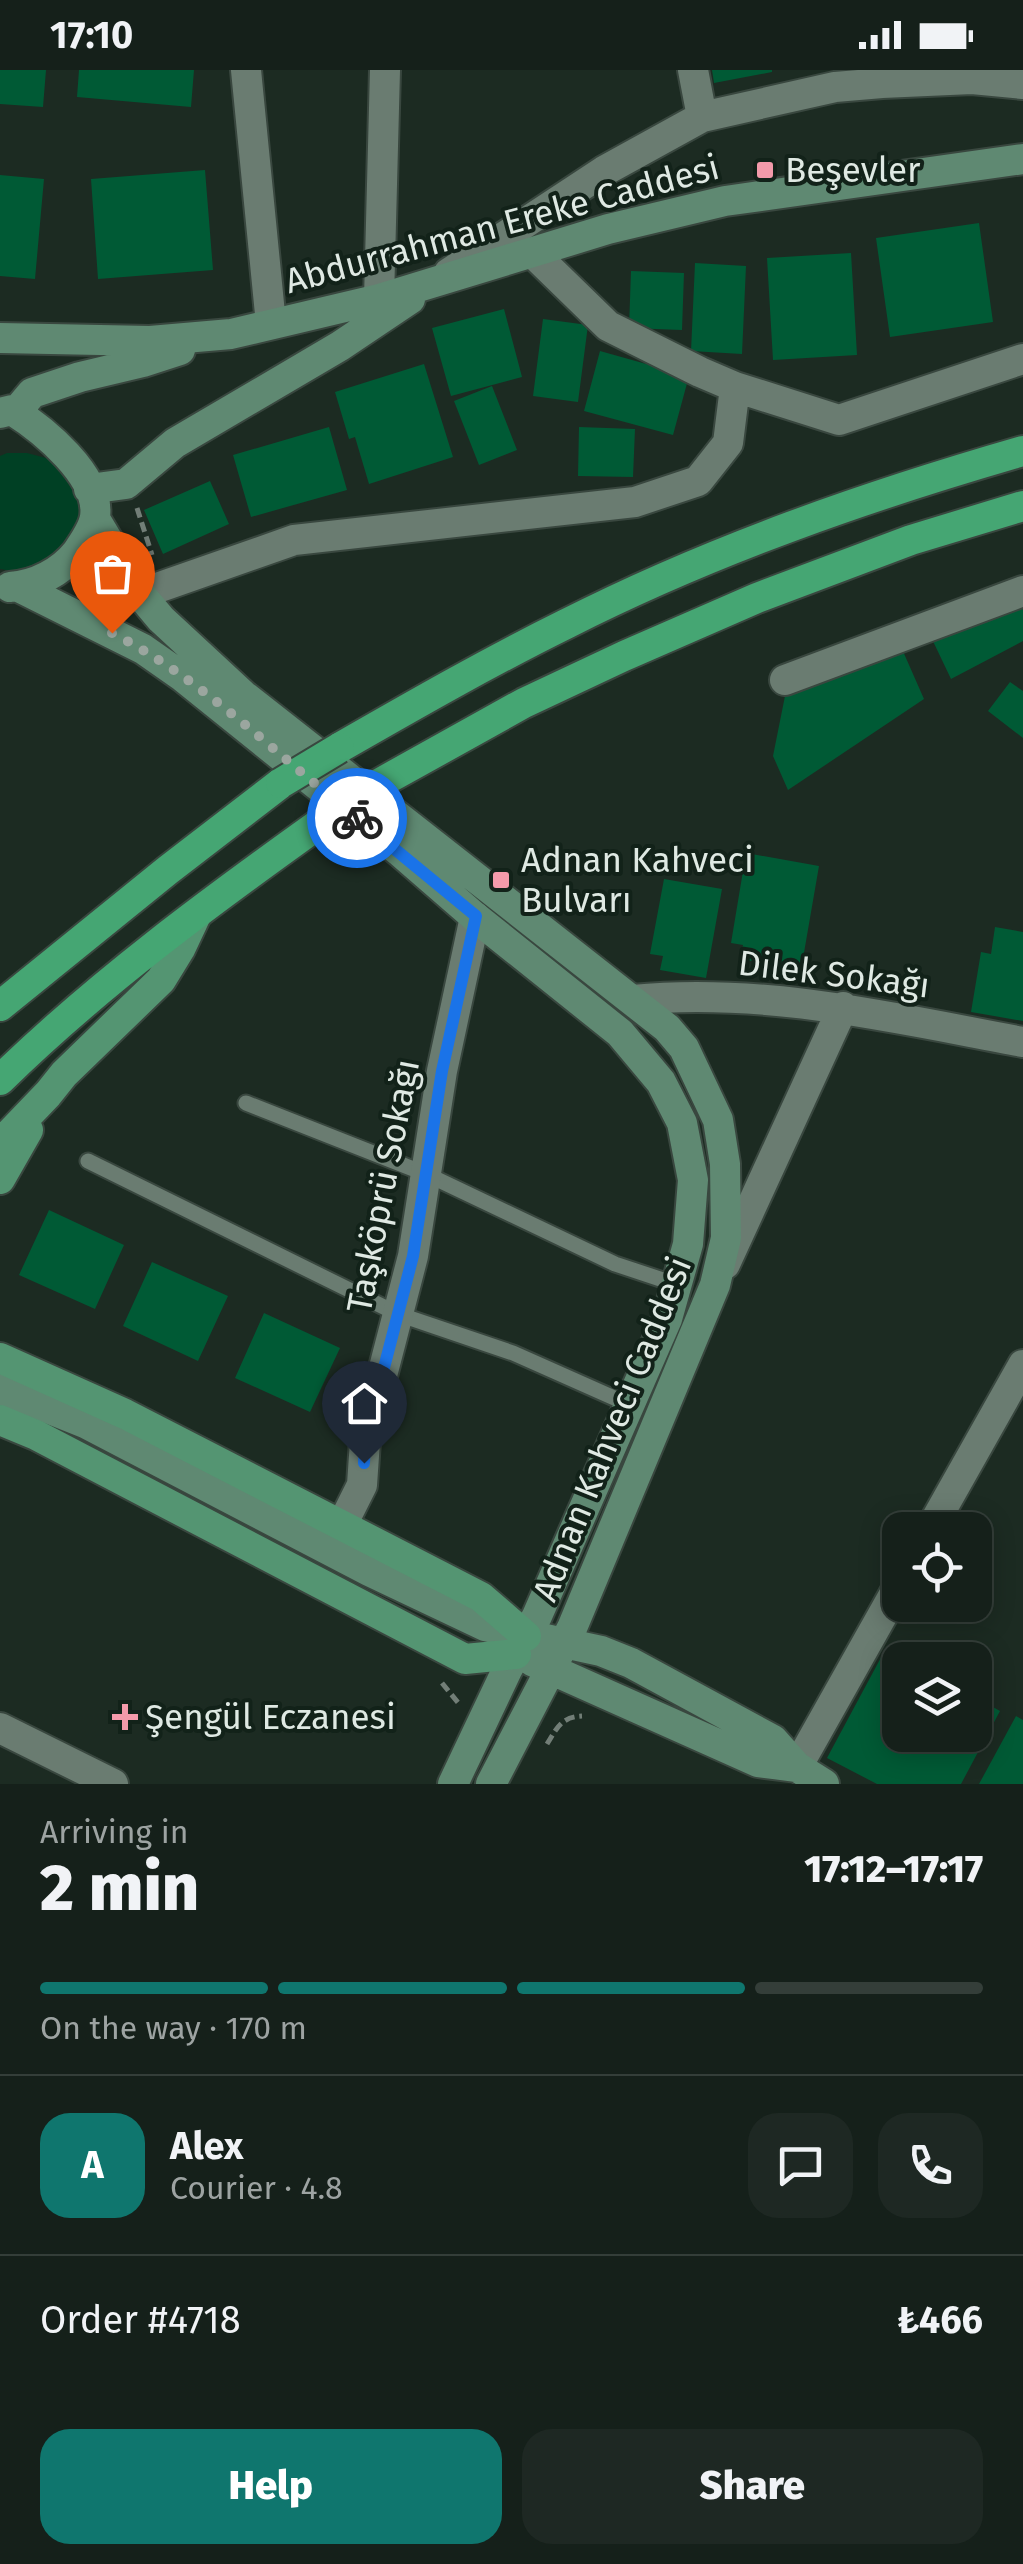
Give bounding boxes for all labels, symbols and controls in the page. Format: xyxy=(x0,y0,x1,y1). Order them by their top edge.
text: 17:10 xyxy=(50,12,133,58)
street label: Abdurrahman Ereke Caddesi xyxy=(280,146,724,302)
place label: Beşevler xyxy=(785,149,921,191)
marker: Beşevler xyxy=(754,159,776,181)
pin xyxy=(70,531,155,634)
icon: bag xyxy=(85,546,140,601)
courier xyxy=(307,768,407,868)
icon: bike xyxy=(330,791,385,846)
place label: Adnan Kahveci Bulvarı xyxy=(521,839,754,921)
marker: Adnan Kahveci Bulvarı xyxy=(490,869,512,891)
street label: Dilek Sokağı xyxy=(736,941,932,1007)
street label: Taşköprü Sokağı xyxy=(338,1056,428,1316)
street label: Adnan Kahveci Caddesi xyxy=(524,1251,700,1607)
pin xyxy=(322,1361,407,1464)
icon: home xyxy=(337,1376,392,1431)
map controls xyxy=(882,1512,992,1752)
button: locate xyxy=(882,1512,992,1622)
button: layers xyxy=(882,1642,992,1752)
place label: Şengül Eczanesi xyxy=(145,1696,396,1738)
marker: Şengül Eczanesi xyxy=(114,1706,136,1728)
text: Arriving in xyxy=(40,1813,188,1851)
text: 17:12–17:17 xyxy=(804,1846,983,1892)
text: 2 min xyxy=(40,1849,199,1927)
text: On the way · 170 m xyxy=(40,2009,307,2047)
button: chat xyxy=(748,2113,853,2218)
button: phone xyxy=(878,2113,983,2218)
text: Alex xyxy=(170,2123,243,2169)
text: A xyxy=(81,2142,104,2188)
text: Courier · 4.8 xyxy=(170,2169,343,2207)
text: Order #4718 xyxy=(40,2297,241,2343)
text: ₺466 xyxy=(897,2297,983,2343)
button: Help xyxy=(40,2429,502,2544)
button: Share xyxy=(522,2429,983,2544)

